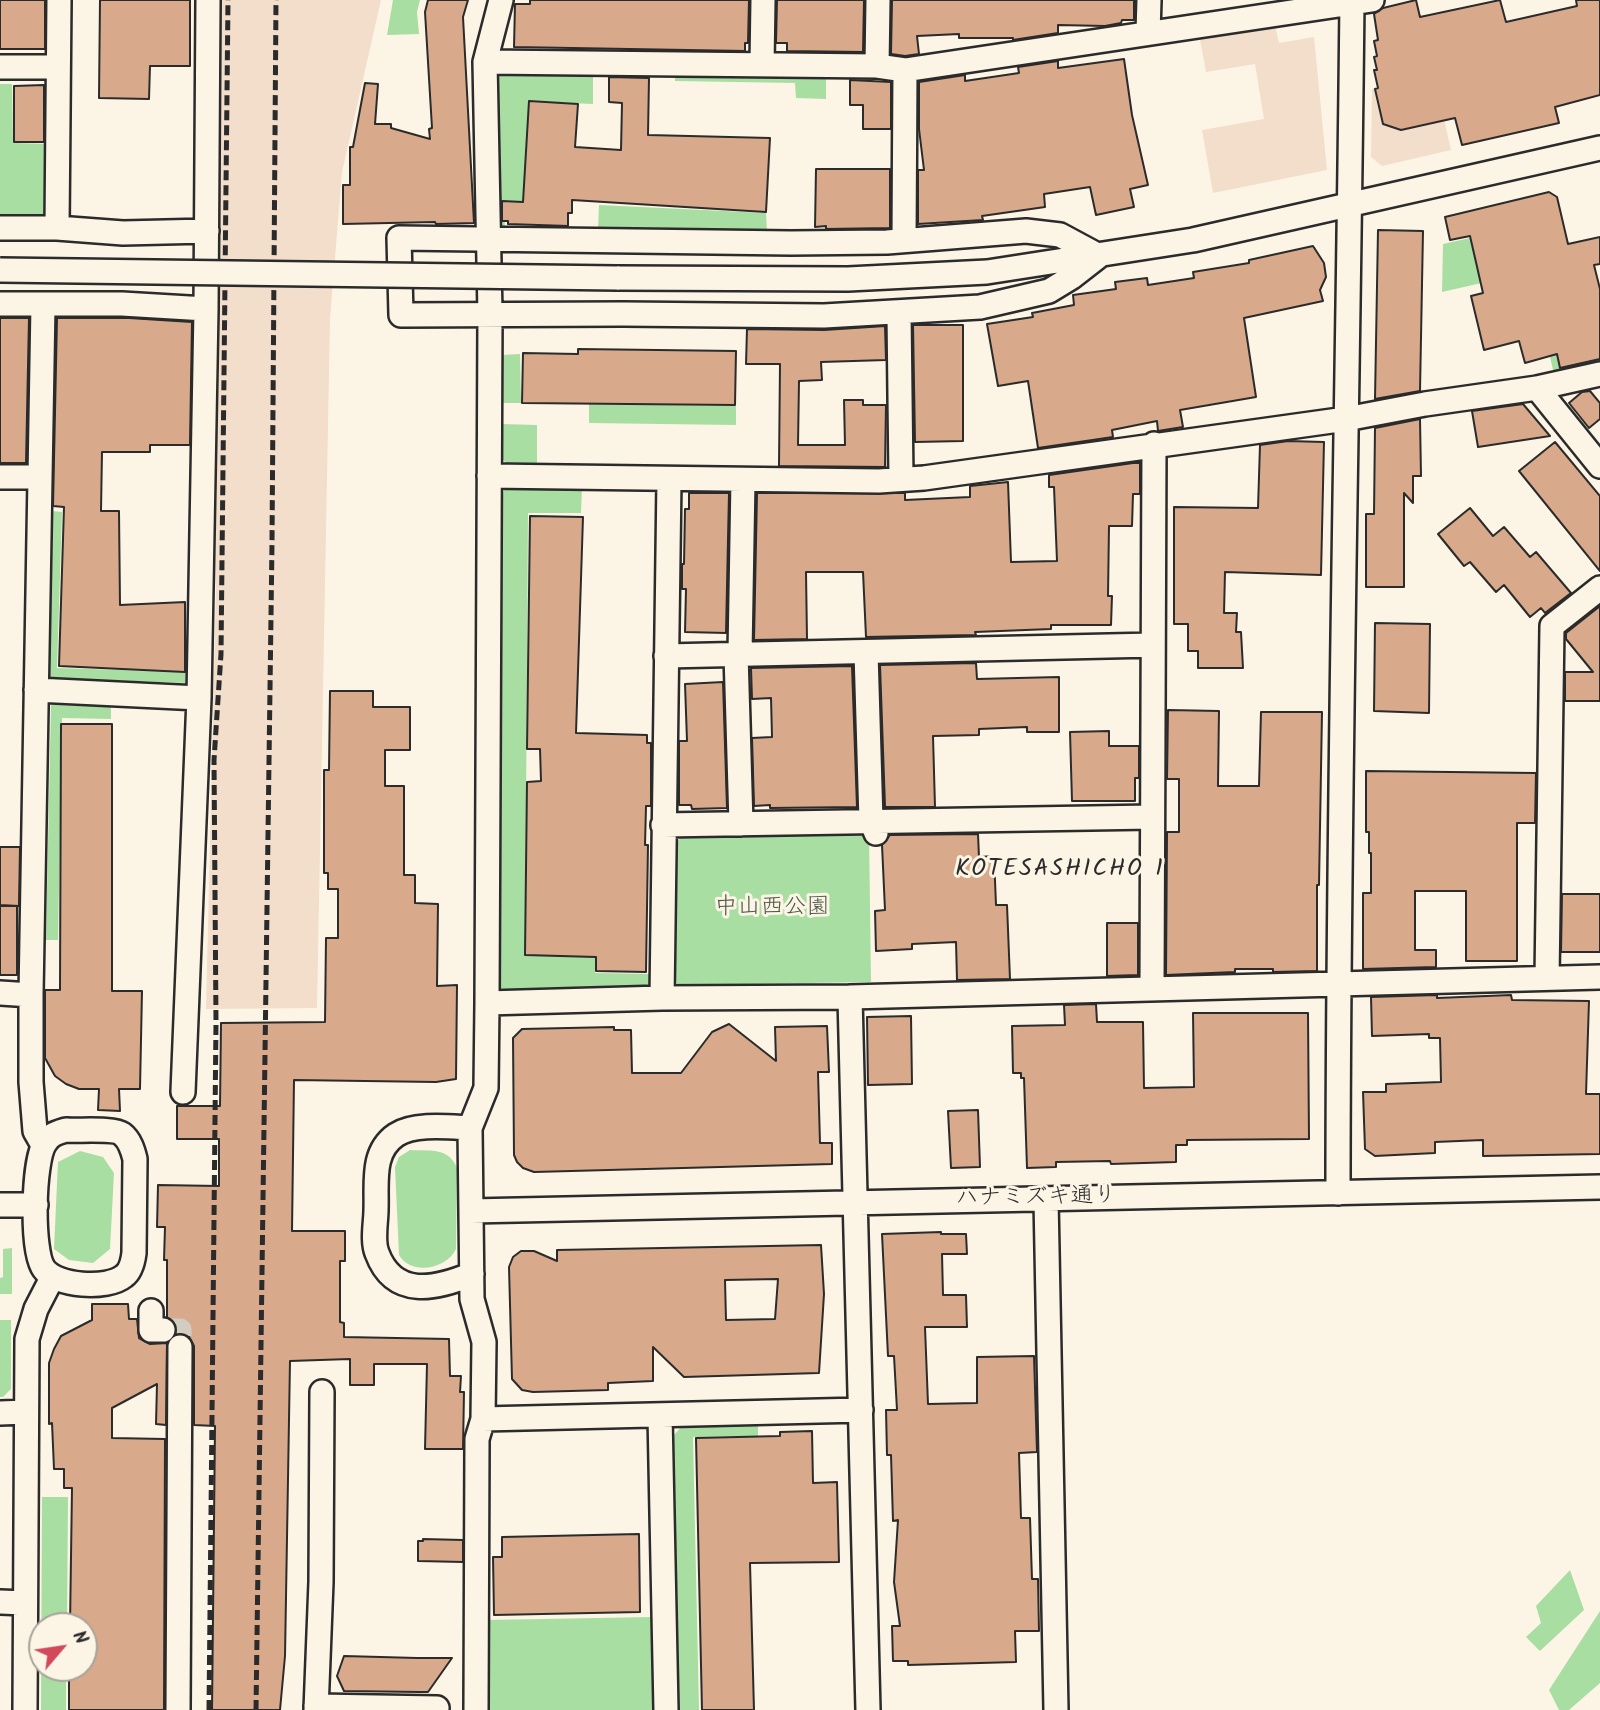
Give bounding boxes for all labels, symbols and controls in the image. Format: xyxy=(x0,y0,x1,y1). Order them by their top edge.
district label: KOTESASHICHO 1 xyxy=(957,857,1163,885)
park label: 中山西公園 xyxy=(715,895,829,923)
street label: ハナミズキ通り xyxy=(955,1184,1117,1214)
north arrow xyxy=(28,1612,98,1682)
text: N xyxy=(64,1625,96,1650)

